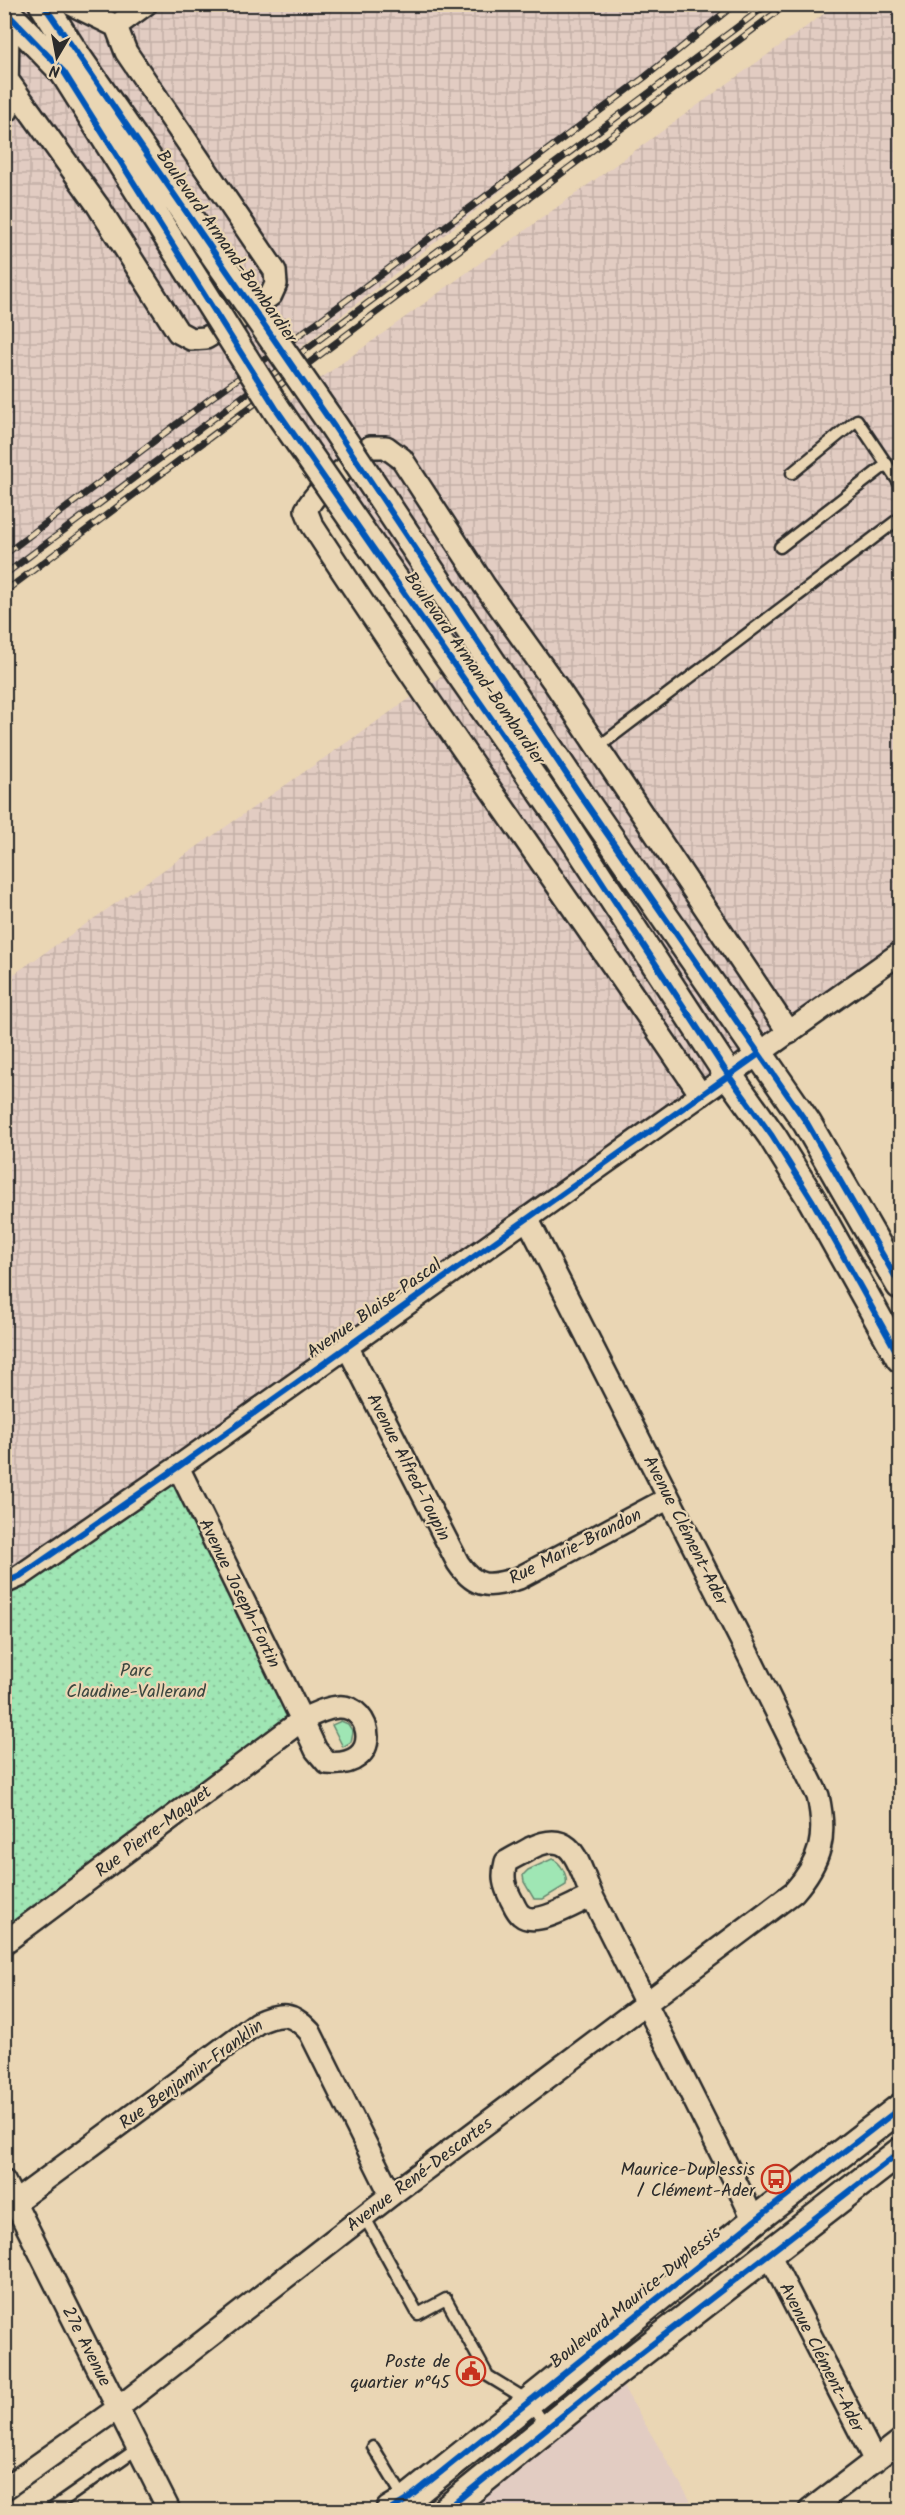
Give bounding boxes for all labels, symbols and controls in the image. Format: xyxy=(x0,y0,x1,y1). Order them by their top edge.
north arrow xyxy=(27,27,87,87)
text: N xyxy=(48,57,62,83)
street label: Boulevard Armand-Bombardier xyxy=(148,144,304,350)
street label: Boulevard Armand-Bombardier xyxy=(396,566,552,772)
street label: Avenue Blaise-Pascal xyxy=(301,1251,449,1367)
street label: Avenue Alfred-Toupin xyxy=(358,1389,457,1547)
street label: Avenue Clément-Ader xyxy=(634,1451,735,1611)
street label: Rue Marie-Brandon xyxy=(504,1501,647,1593)
street label: Avenue Joseph-Fortin xyxy=(190,1514,288,1673)
park label: Parc Claudine-Vallerand xyxy=(66,1657,207,1707)
street label: Rue Pierre-Maguet xyxy=(89,1778,219,1886)
street label: Rue Benjamin-Franklin xyxy=(113,2013,270,2138)
street label: Avenue René-Descartes xyxy=(340,2110,500,2240)
place label: Maurice-Duplessis / Clément-Ader xyxy=(620,2156,756,2206)
bus stop icon: Maurice-Duplessis / Clément-Ader xyxy=(760,2163,792,2195)
street label: Boulevard Maurice-Duplessis xyxy=(544,2219,728,2377)
street label: Avenue Clément-Ader xyxy=(770,2278,871,2438)
street label: 27e Avenue xyxy=(53,2301,118,2392)
place label: Poste de quartier n°45 xyxy=(351,2348,451,2398)
public building icon: Poste de quartier n°45 xyxy=(455,2355,487,2387)

